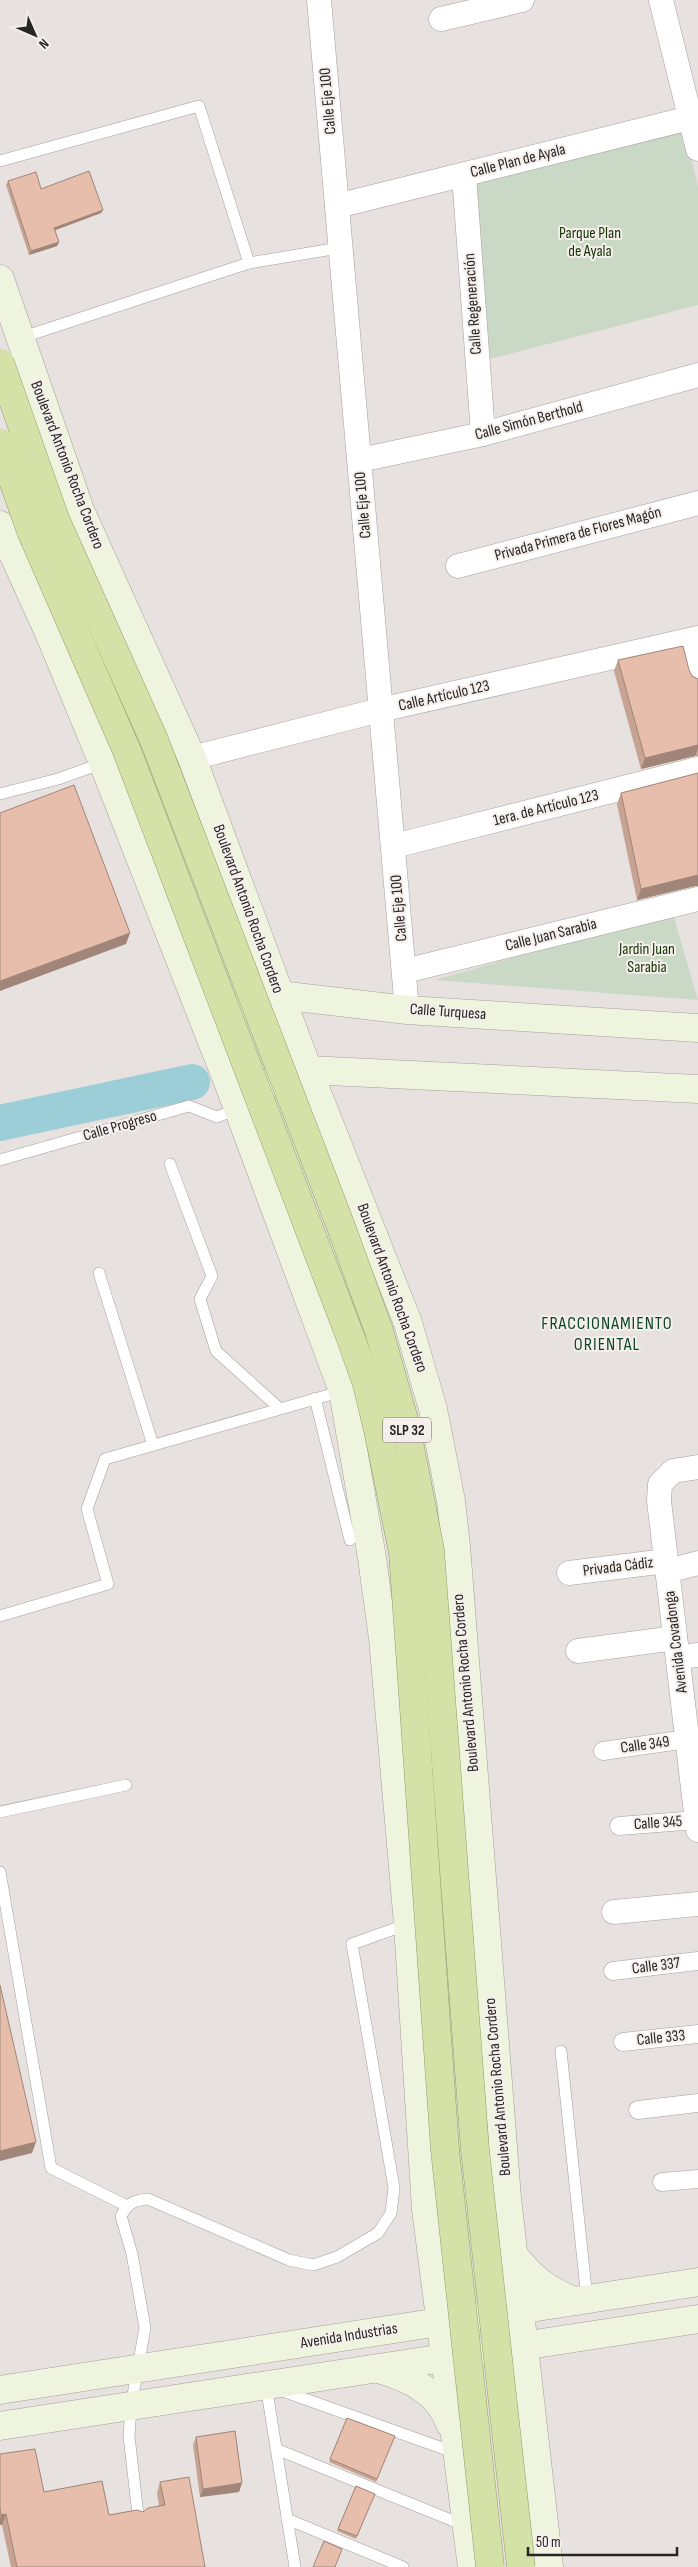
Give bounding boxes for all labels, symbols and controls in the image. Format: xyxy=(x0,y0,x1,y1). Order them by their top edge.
north arrow xyxy=(10,10,60,60)
text: N xyxy=(35,35,52,52)
street label: Calle Eje 100 xyxy=(316,67,340,135)
street label: Calle Plan de Ayala xyxy=(468,140,568,182)
park label: Parque Plan de Ayala xyxy=(559,224,621,261)
street label: Calle Regeneración xyxy=(460,253,486,355)
street label: Boulevard Antonio Rocha Cordero xyxy=(26,378,108,552)
street label: Calle Simón Berthold xyxy=(473,397,585,445)
street label: Calle Eje 100 xyxy=(351,471,375,539)
street label: Privada Primera de Flores Magón xyxy=(493,503,663,565)
street label: Calle Artículo 123 xyxy=(397,676,491,716)
street label: 1era. de Artículo 123 xyxy=(491,786,601,830)
street label: Boulevard Antonio Rocha Cordero xyxy=(209,822,287,996)
street label: Calle Eje 100 xyxy=(387,874,411,942)
street label: Calle Juan Sarabia xyxy=(503,914,599,956)
park label: Jardin Juan Sarabia xyxy=(618,940,675,977)
street label: Calle Turquesa xyxy=(409,1000,487,1024)
street label: Calle Progreso xyxy=(81,1106,159,1146)
street label: Boulevard Antonio Rocha Cordero xyxy=(353,1201,431,1375)
district label: FRACCIONAMIENTO ORIENTAL xyxy=(541,1313,673,1355)
road number: SLP 32 xyxy=(383,1418,431,1442)
street label: Privada Cádiz xyxy=(582,1553,655,1581)
street label: Avenida Covadonga xyxy=(660,1590,692,1695)
street label: Boulevard Antonio Rocha Cordero xyxy=(449,1593,483,1773)
street label: Calle 349 xyxy=(619,1732,671,1758)
street label: Calle 345 xyxy=(633,1812,683,1834)
street label: Calle 337 xyxy=(631,1954,682,1978)
street label: Boulevard Antonio Rocha Cordero xyxy=(481,1997,515,2177)
street label: Calle 333 xyxy=(636,2026,686,2050)
street label: Avenida Industrias xyxy=(298,2319,399,2353)
scale bar xyxy=(528,2524,677,2556)
text: 50 m xyxy=(536,2533,561,2552)

